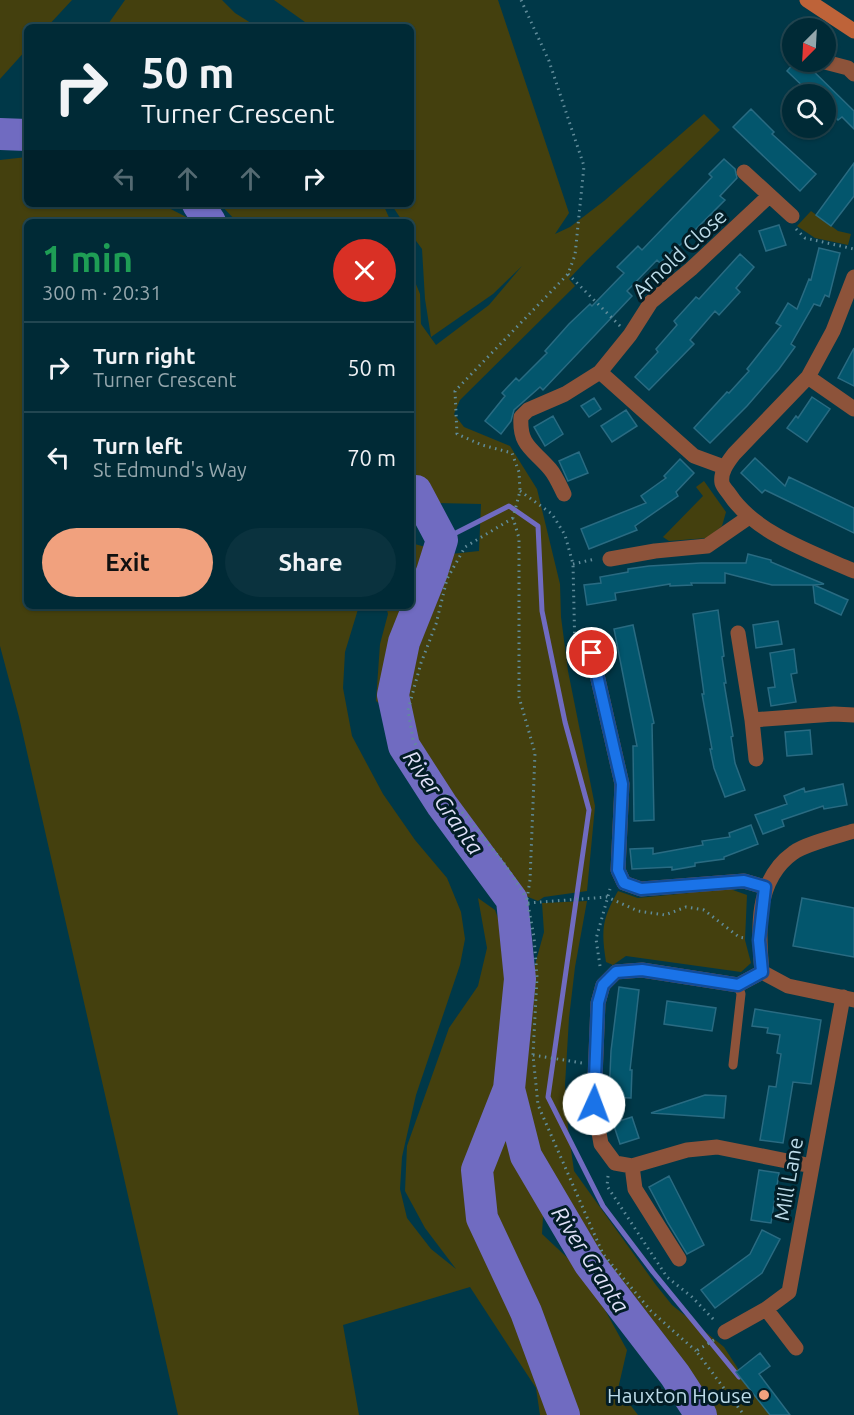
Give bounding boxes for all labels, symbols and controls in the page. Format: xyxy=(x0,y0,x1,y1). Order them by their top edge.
north arrow xyxy=(782,18,836,72)
map controls xyxy=(782,18,836,138)
icon: right xyxy=(42,48,120,126)
text: 50 m xyxy=(141,49,235,96)
button: search xyxy=(782,84,836,138)
text: Turner Crescent xyxy=(141,98,334,128)
icon: left xyxy=(108,162,141,195)
icon: ahead xyxy=(171,162,204,195)
icon: ahead xyxy=(234,162,267,195)
icon: right xyxy=(297,162,330,195)
street label: Arnold Close xyxy=(627,203,731,303)
text: 1 min xyxy=(42,238,133,279)
button: close xyxy=(333,239,396,302)
text: 300 m · 20:31 xyxy=(42,281,162,304)
text: Turn right xyxy=(93,343,195,368)
icon: right xyxy=(42,351,75,384)
text: 50 m xyxy=(347,355,396,380)
text: Turner Crescent xyxy=(93,368,236,391)
text: Turn left xyxy=(93,433,183,458)
icon: left xyxy=(42,441,75,474)
text: 70 m xyxy=(347,445,396,470)
text: St Edmund's Way xyxy=(93,458,247,481)
button: Exit xyxy=(42,528,213,597)
button: Share xyxy=(225,528,396,597)
pin xyxy=(566,627,617,678)
icon: arrive xyxy=(575,636,608,669)
water label: River Granta xyxy=(399,745,489,859)
position arrow xyxy=(562,1072,626,1136)
street label: Mill Lane xyxy=(769,1135,807,1223)
water label: River Granta xyxy=(548,1201,635,1317)
place label: Hauxton House xyxy=(607,1383,752,1407)
marker: Hauxton House xyxy=(757,1388,771,1402)

